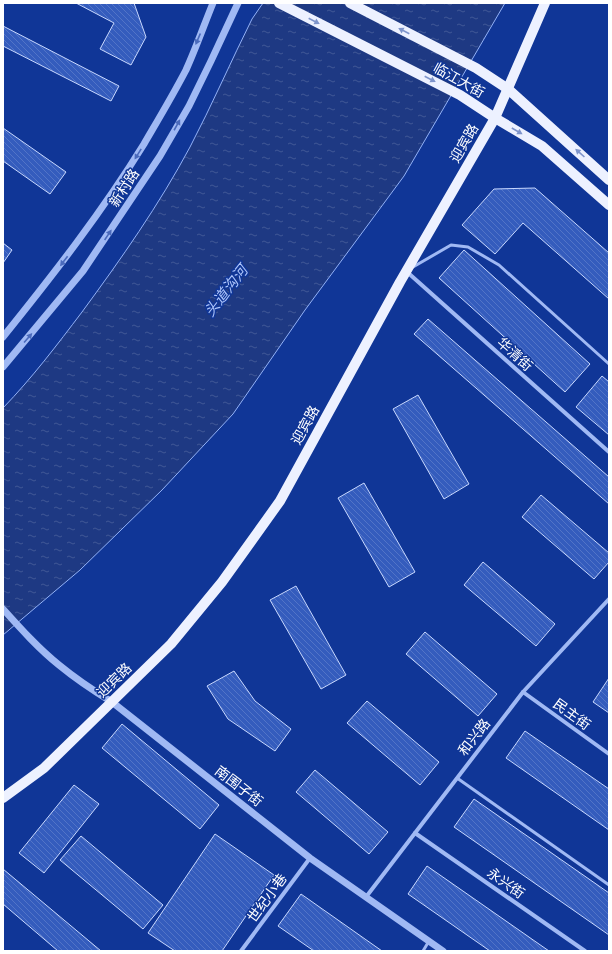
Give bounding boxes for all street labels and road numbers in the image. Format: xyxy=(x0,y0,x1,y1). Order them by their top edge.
street label: 临江大街 xyxy=(431,59,487,101)
street label: 迎宾路 xyxy=(447,121,481,165)
street label: 新村路 xyxy=(106,166,142,210)
street label: 华清街 xyxy=(494,334,536,374)
street label: 迎宾路 xyxy=(288,403,322,447)
street label: 迎宾路 xyxy=(93,660,135,700)
street label: 民主街 xyxy=(550,695,594,733)
street label: 和兴路 xyxy=(455,716,493,758)
street label: 南围子街 xyxy=(212,762,266,810)
street label: 永兴街 xyxy=(484,864,528,902)
street label: 世纪小巷 xyxy=(244,871,290,925)

